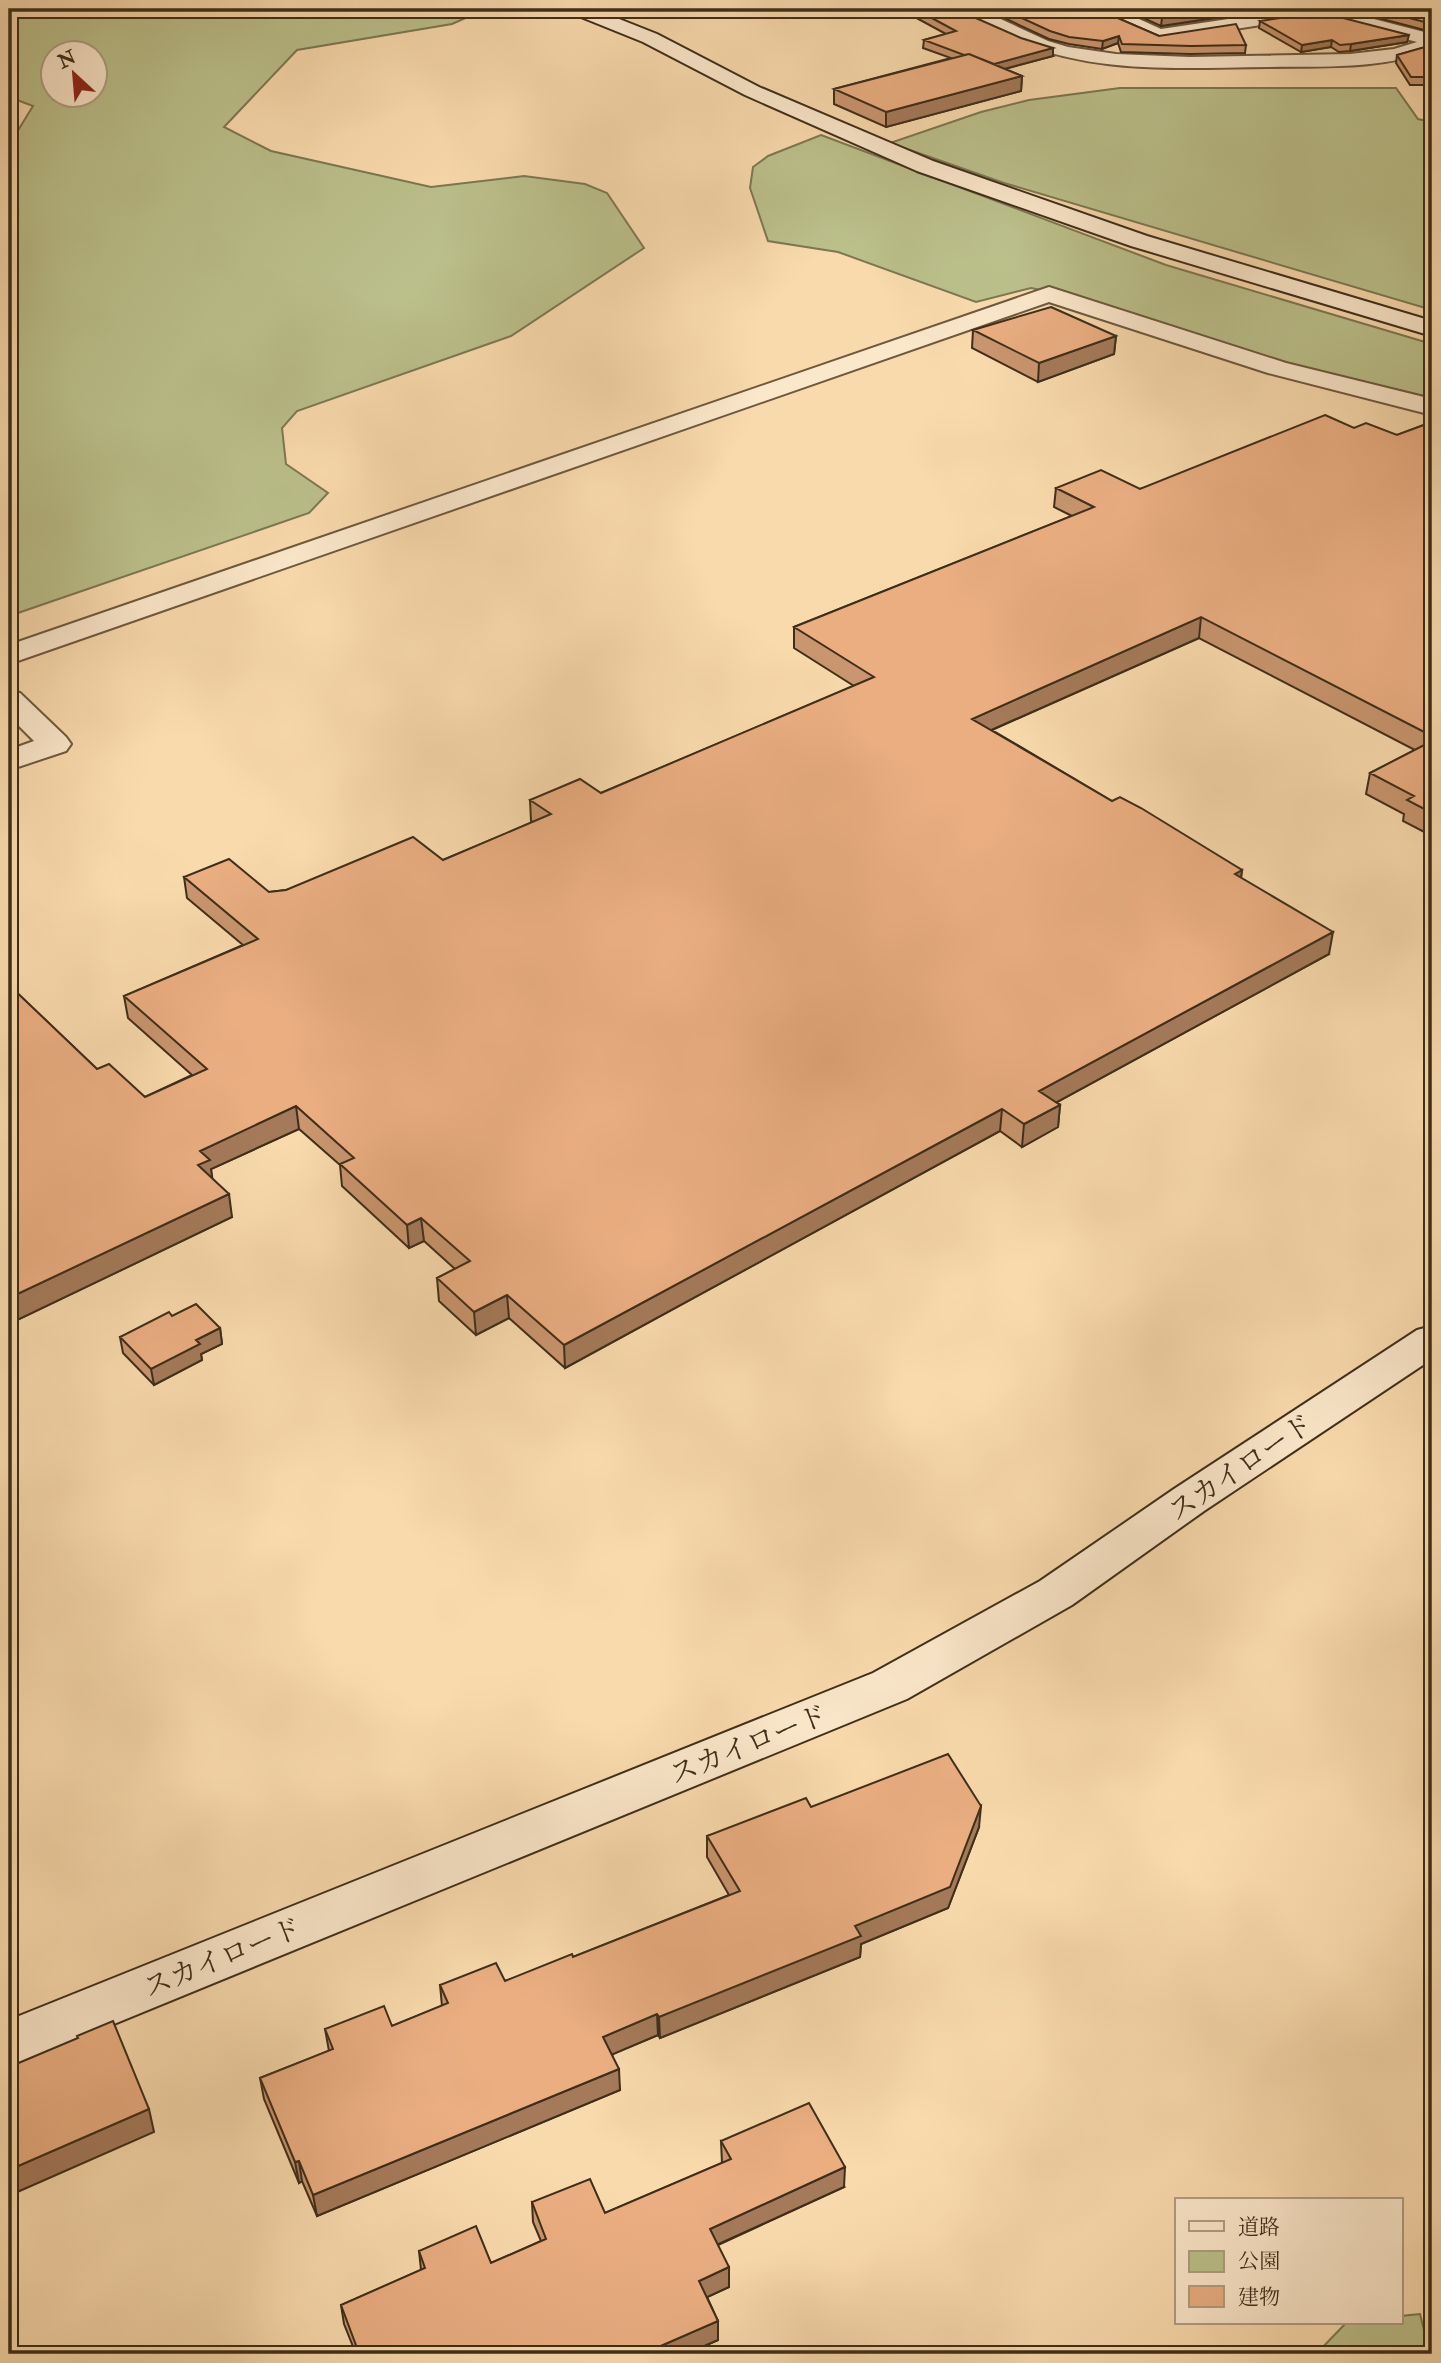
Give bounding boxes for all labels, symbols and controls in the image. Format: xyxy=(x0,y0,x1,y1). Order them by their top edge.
north arrow xyxy=(38,38,108,108)
text: N xyxy=(53,45,81,75)
street label: スカイロード xyxy=(1162,1407,1320,1529)
street label: スカイロード xyxy=(665,1698,833,1793)
street label: スカイロード xyxy=(139,1911,307,2006)
legend xyxy=(1175,2198,1402,2324)
text: 道路 xyxy=(1238,2214,1280,2241)
text: 公園 xyxy=(1238,2248,1280,2275)
text: 建物 xyxy=(1238,2284,1280,2311)

